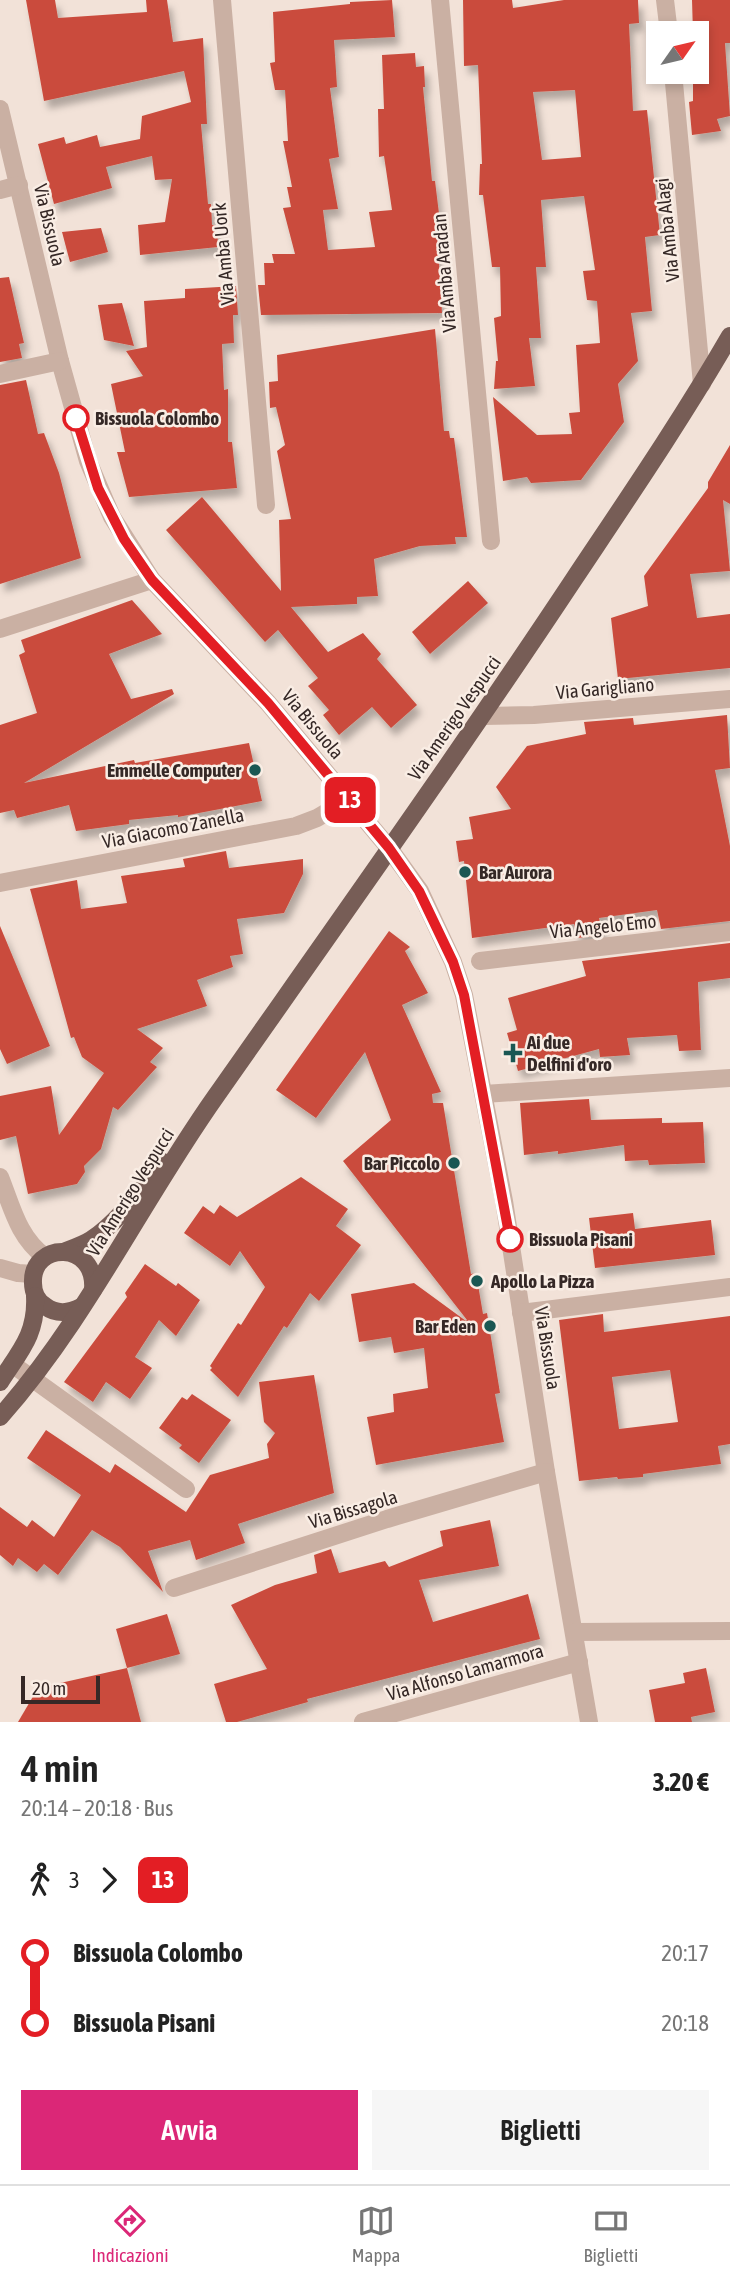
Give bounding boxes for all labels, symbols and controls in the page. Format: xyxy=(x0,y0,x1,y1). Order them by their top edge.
north arrow xyxy=(646,21,709,84)
map controls xyxy=(646,21,709,84)
street label: Via Amba Alagi xyxy=(651,177,683,283)
street label: Via Bissuola xyxy=(30,182,70,268)
street label: Via Amba Uork xyxy=(208,201,238,306)
street label: Via Amba Aradan xyxy=(428,213,460,333)
marker: Bissuola Colombo xyxy=(63,405,89,431)
place label: Bissuola Colombo xyxy=(95,407,219,429)
street label: Via Amerigo Vespucci xyxy=(403,652,505,784)
street label: Via Garigliano xyxy=(555,673,655,703)
street label: Via Bissuola xyxy=(278,685,348,763)
place label: Emmelle Computer xyxy=(107,759,241,781)
marker: Emmelle Computer xyxy=(247,762,263,778)
line badge: 13 xyxy=(318,777,382,823)
text: 13 xyxy=(339,786,361,813)
street label: Via Giacomo Zanella xyxy=(100,803,246,853)
place label: Bar Aurora xyxy=(479,861,552,883)
marker: Bar Aurora xyxy=(457,864,473,880)
street label: Via Angelo Emo xyxy=(549,909,657,943)
place label: Ai due Delfini d'oro xyxy=(526,1031,612,1075)
marker: Ai due Delfini d'oro xyxy=(505,1045,521,1061)
street label: Via Amerigo Vespucci xyxy=(82,1124,178,1260)
place label: Bar Piccolo xyxy=(364,1152,440,1174)
marker: Bar Piccolo xyxy=(446,1155,462,1171)
marker: Bissuola Pisani xyxy=(497,1226,523,1252)
place label: Bissuola Pisani xyxy=(529,1228,633,1250)
place label: Apollo La Pizza xyxy=(490,1270,595,1292)
marker: Apollo La Pizza xyxy=(469,1273,485,1289)
street label: Via Bissuola xyxy=(531,1305,565,1391)
place label: Bar Eden xyxy=(415,1315,476,1337)
marker: Bar Eden xyxy=(482,1318,498,1334)
street label: Via Bissagola xyxy=(306,1485,400,1533)
street label: Via Alfonso Lamarmora xyxy=(384,1639,546,1705)
scale bar xyxy=(21,1673,100,1705)
text: 20 m xyxy=(32,1677,66,1699)
text: 4 min xyxy=(21,1747,99,1790)
text: 3.20 € xyxy=(652,1767,709,1797)
text: 20:14 – 20:18 · Bus xyxy=(21,1795,173,1821)
icon: walk xyxy=(21,1861,59,1899)
icon: forward xyxy=(90,1861,128,1899)
text: 13 xyxy=(152,1866,174,1893)
text: 3 xyxy=(69,1867,80,1893)
text: Bissuola Colombo xyxy=(73,1938,243,1968)
text: 20:17 xyxy=(661,1940,709,1966)
text: Bissuola Pisani xyxy=(73,2008,215,2038)
text: 20:18 xyxy=(661,2010,709,2036)
button: Avvia xyxy=(21,2090,358,2170)
button: Biglietti xyxy=(372,2090,709,2170)
tab: Indicazioni xyxy=(92,2202,169,2266)
tab: Mappa xyxy=(352,2202,400,2266)
tab: Biglietti xyxy=(583,2202,638,2266)

